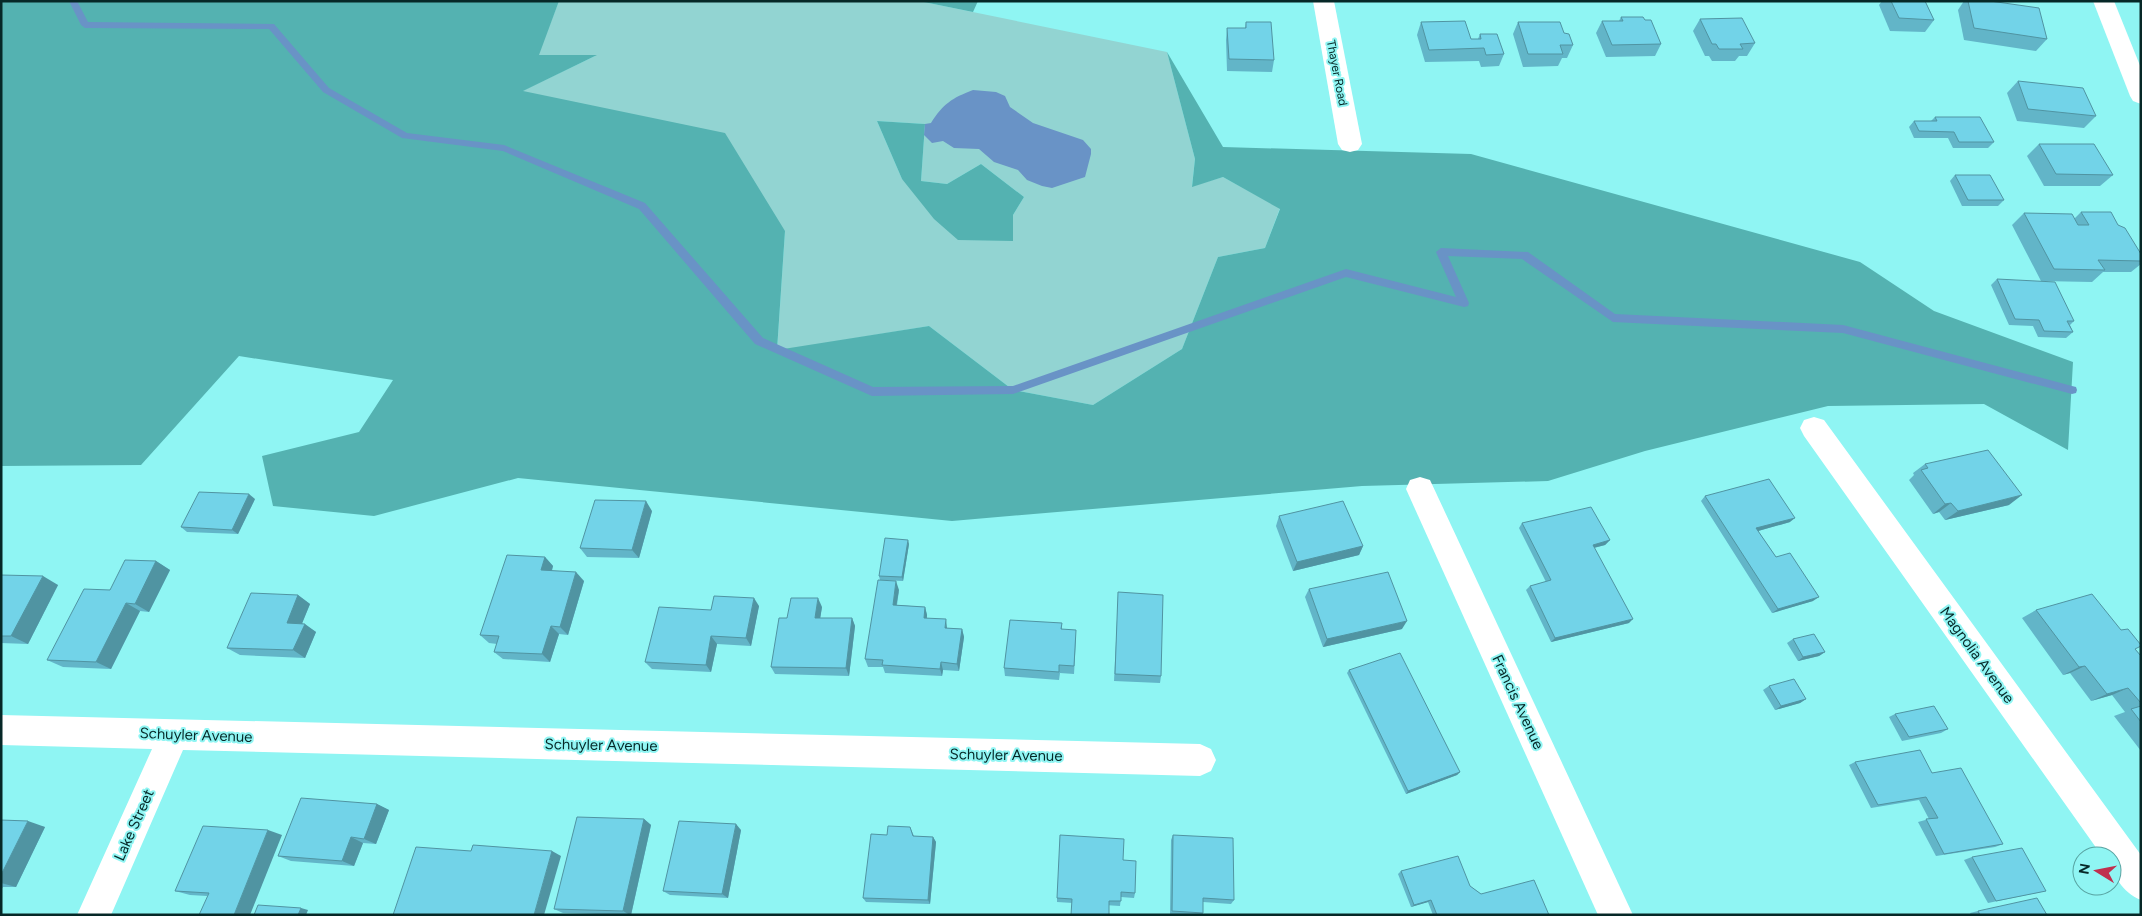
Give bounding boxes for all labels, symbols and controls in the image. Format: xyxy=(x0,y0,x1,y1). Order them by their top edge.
street label: Thayer Road xyxy=(1324,39,1350,107)
street label: Magnolia Avenue xyxy=(1936,603,2018,707)
street label: Francis Avenue xyxy=(1488,652,1548,752)
street label: Schuyler Avenue xyxy=(139,724,253,746)
street label: Schuyler Avenue xyxy=(544,735,658,755)
street label: Schuyler Avenue xyxy=(949,745,1063,765)
street label: Lake Street xyxy=(110,786,158,864)
north arrow xyxy=(2072,846,2122,896)
text: N xyxy=(2075,862,2094,876)

